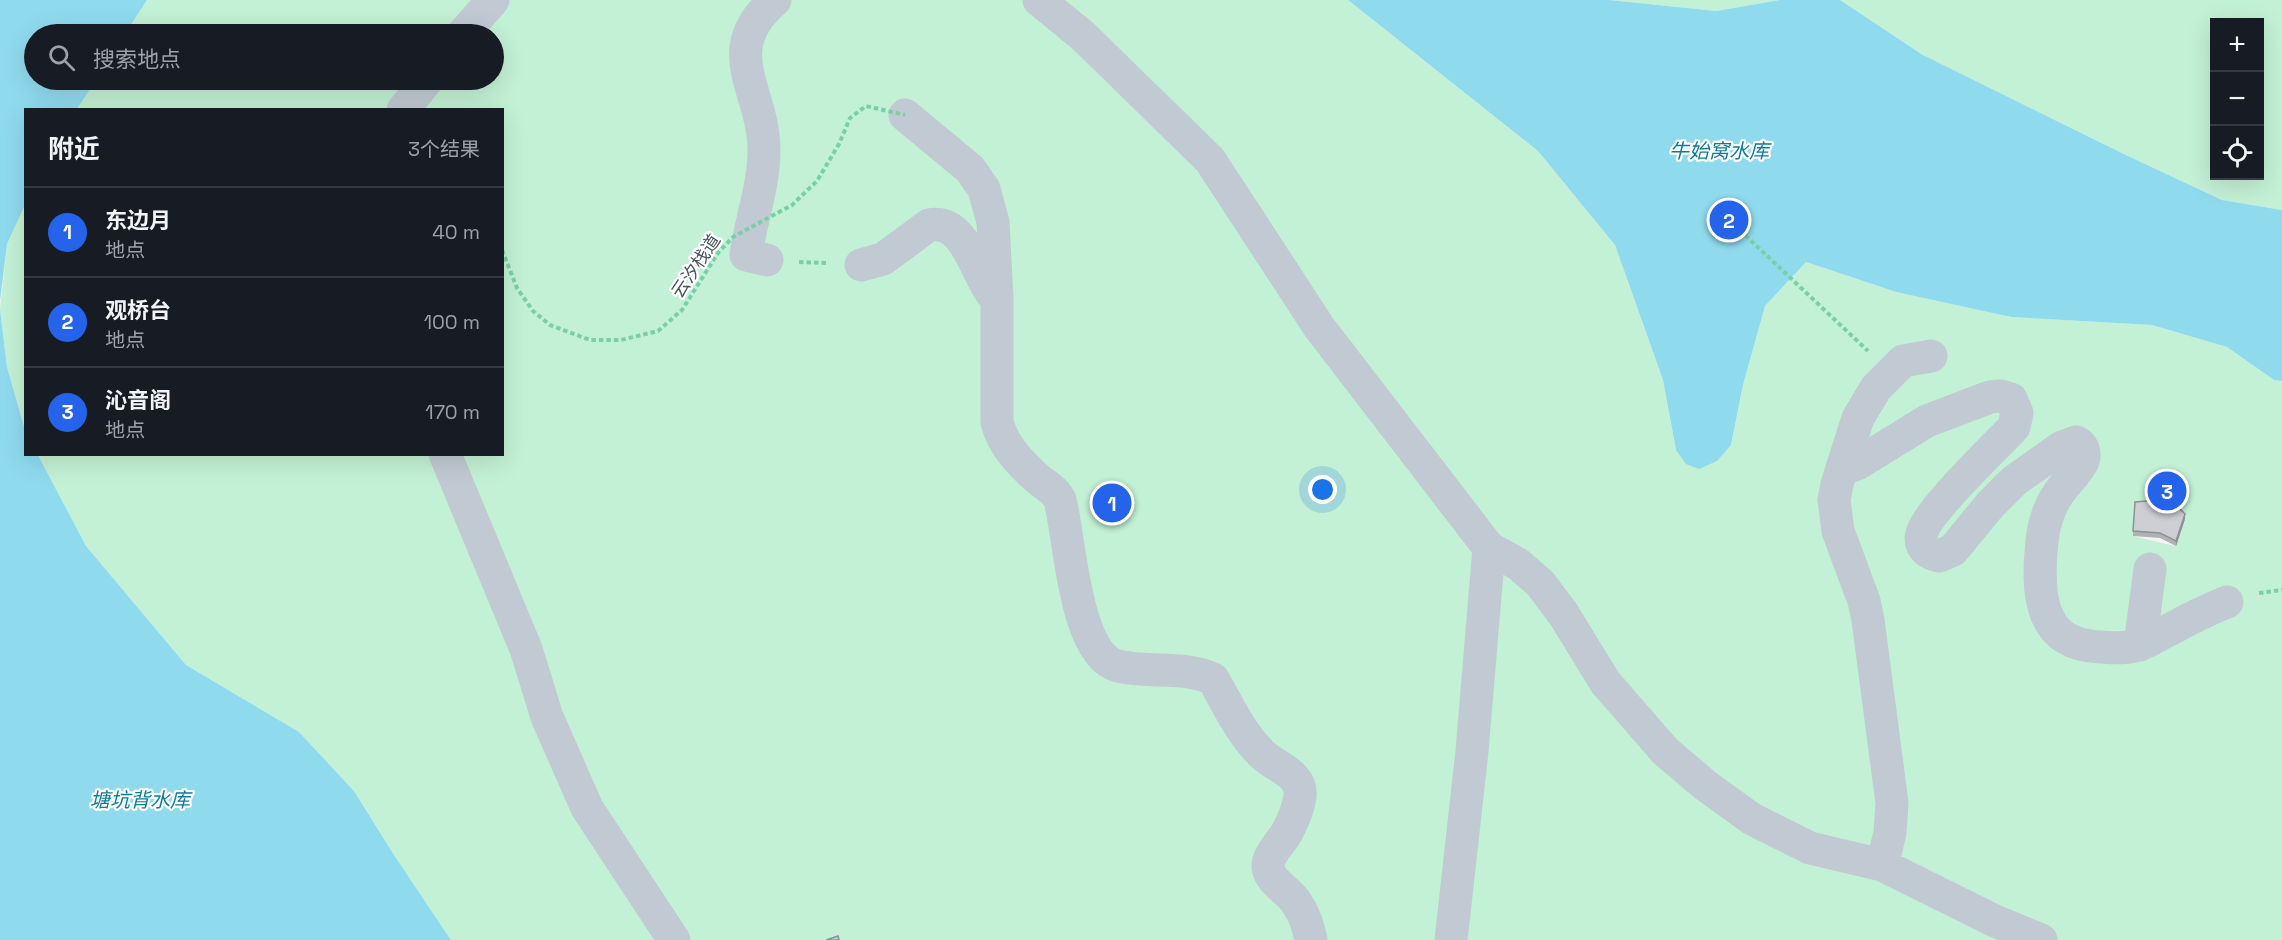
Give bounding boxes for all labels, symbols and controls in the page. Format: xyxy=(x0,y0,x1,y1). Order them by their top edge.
map controls xyxy=(2210,18,2264,180)
button: + xyxy=(2210,18,2264,72)
search box xyxy=(24,24,504,90)
icon: search xyxy=(45,41,78,74)
text: 搜索地点 xyxy=(93,45,181,73)
button: − xyxy=(2210,72,2264,126)
button: locate xyxy=(2210,126,2264,180)
text: 附近 xyxy=(48,132,100,166)
text: 3个结果 xyxy=(408,136,480,162)
water label: 牛始窝水库 xyxy=(1669,138,1772,164)
pin: 2 xyxy=(1710,198,1748,242)
text: 东边月 xyxy=(105,206,171,234)
text: 1 xyxy=(63,219,72,245)
text: 40 m xyxy=(432,219,480,245)
street label: 云汐栈道 xyxy=(666,229,725,302)
text: 地点 xyxy=(105,237,145,263)
text: 观桥台 xyxy=(105,296,171,324)
text: 2 xyxy=(62,309,73,335)
text: 100 m xyxy=(424,309,480,335)
text: 地点 xyxy=(105,327,145,353)
text: 沁音阁 xyxy=(105,386,171,414)
text: 3 xyxy=(61,399,74,425)
text: 170 m xyxy=(425,399,480,425)
text: 地点 xyxy=(105,417,145,443)
pin: 3 xyxy=(2148,468,2186,514)
your location xyxy=(1308,475,1337,504)
pin: 1 xyxy=(1092,480,1132,526)
water label: 塘坑背水库 xyxy=(90,787,193,813)

